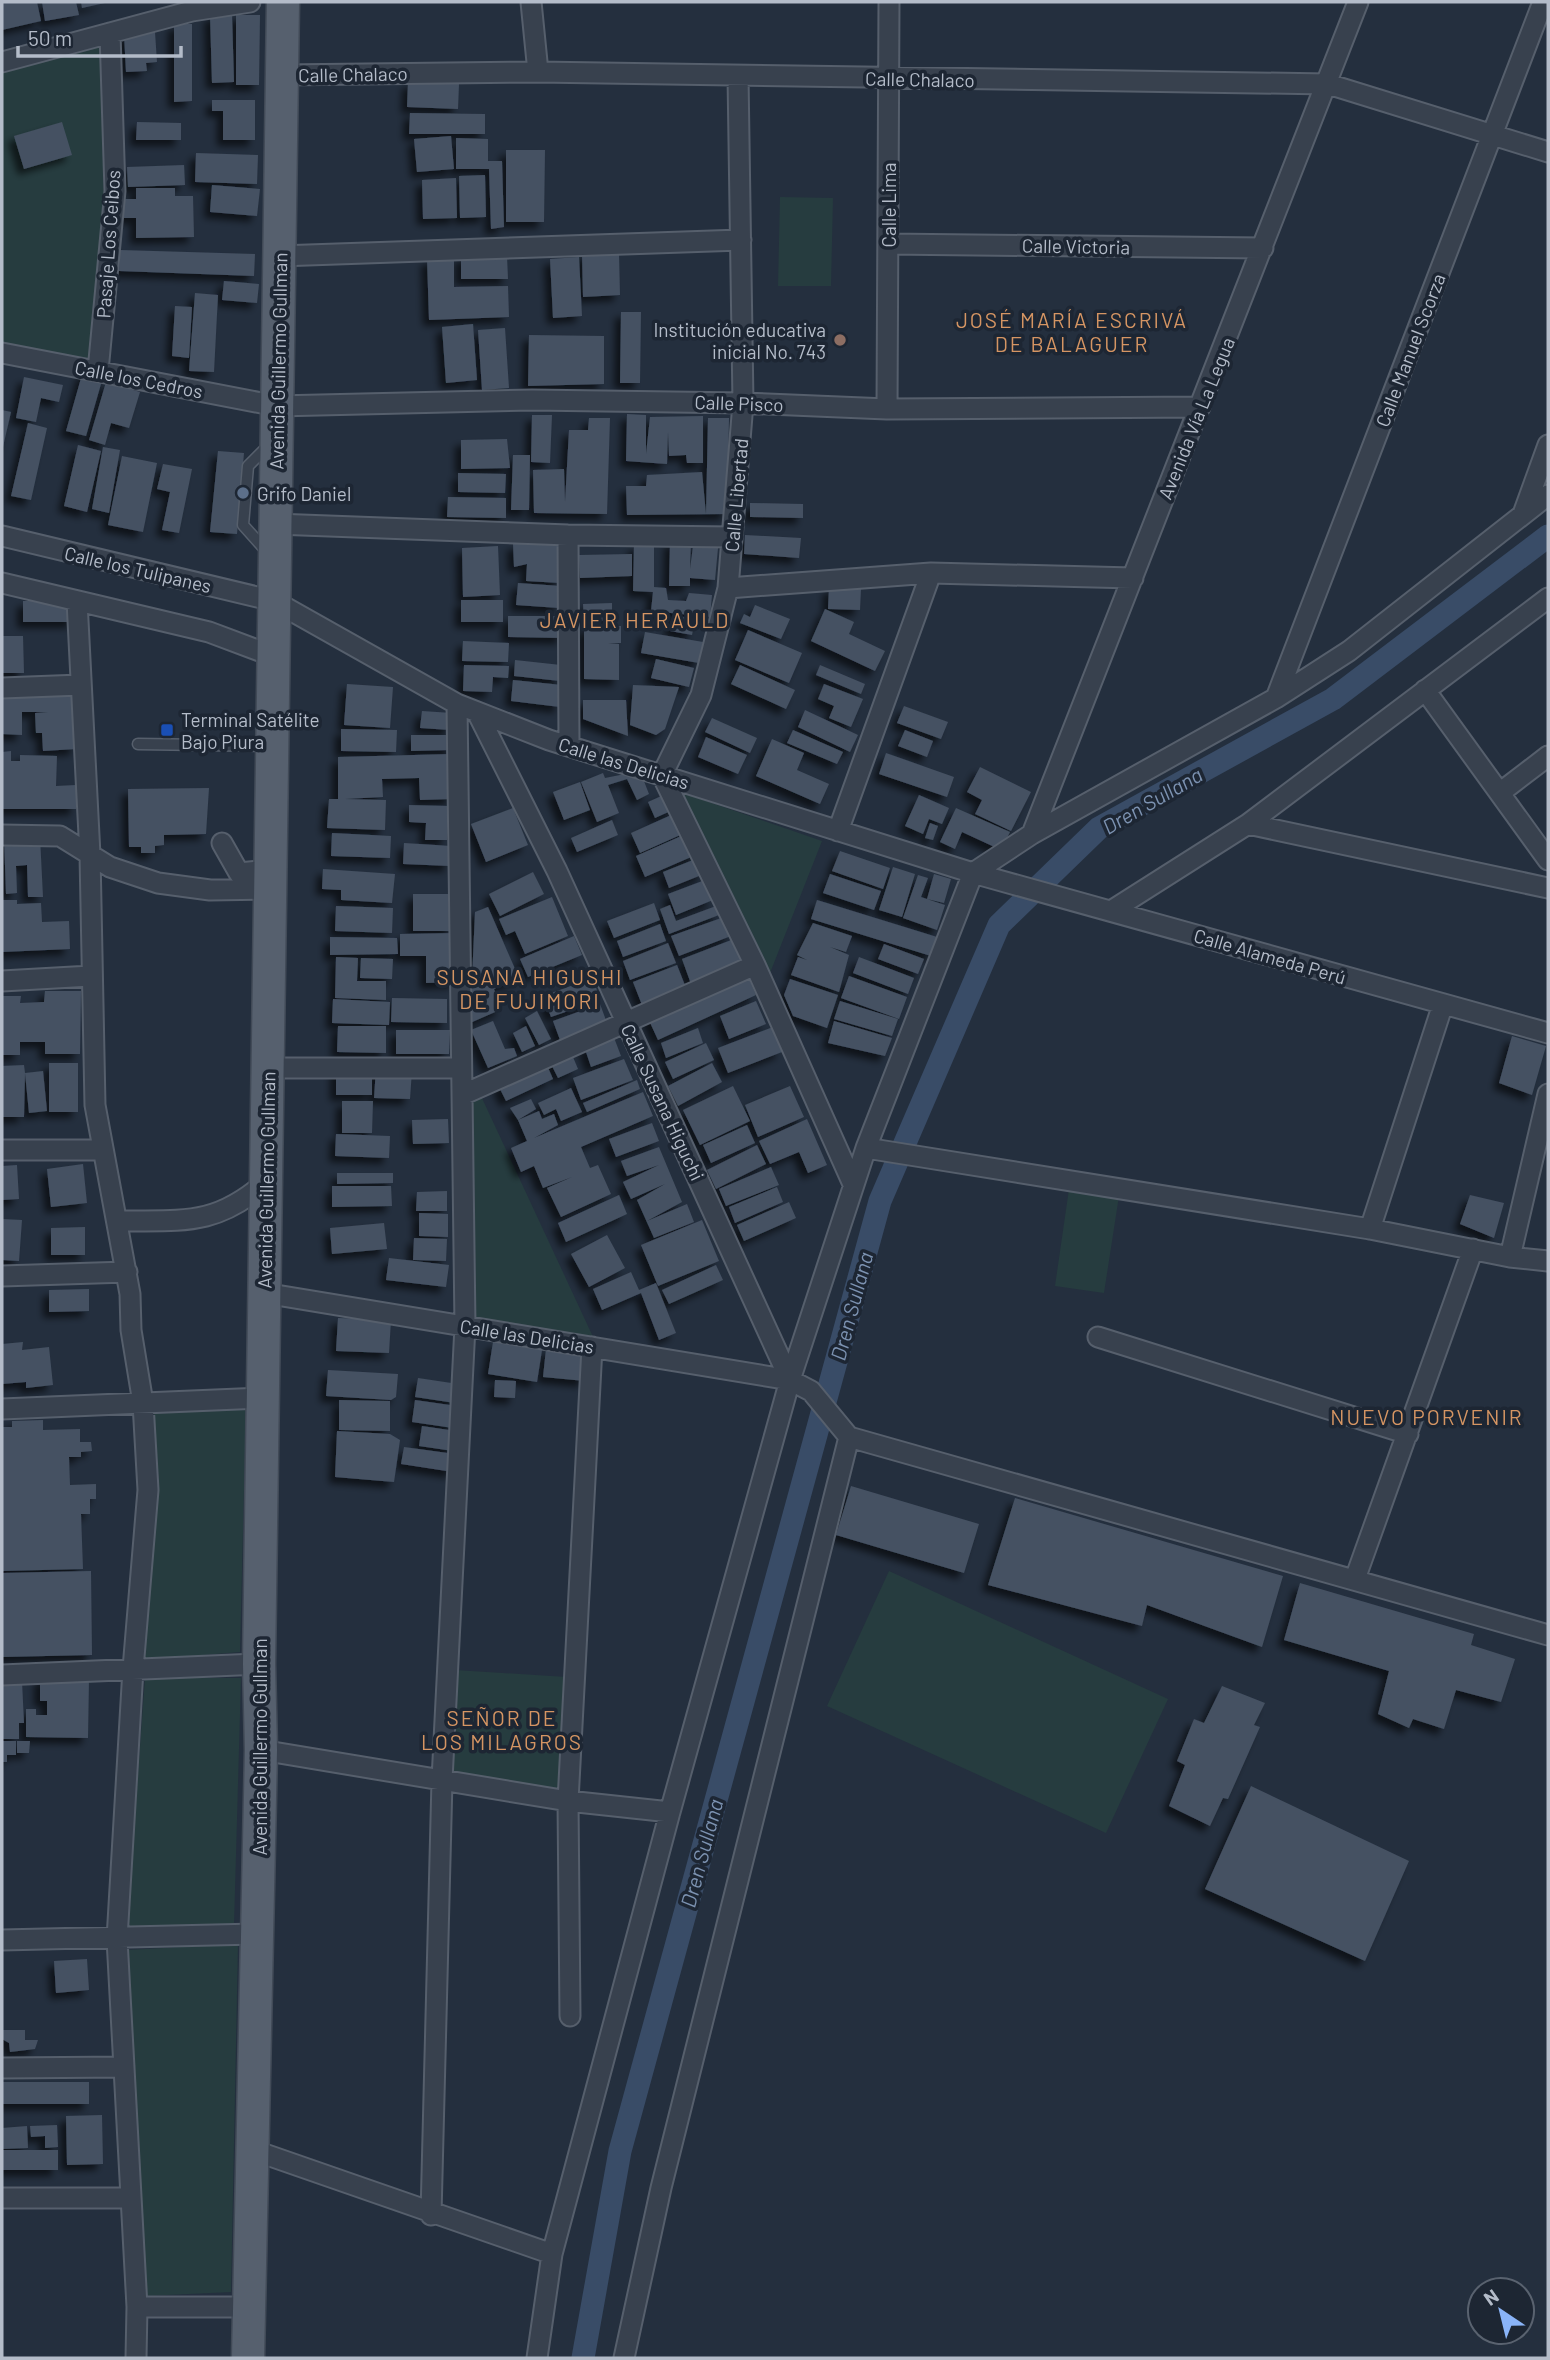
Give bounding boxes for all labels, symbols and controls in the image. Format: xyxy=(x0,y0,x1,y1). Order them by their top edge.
scale bar xyxy=(18,14,180,58)
text: 50 m xyxy=(28,25,72,50)
street label: Calle Chalaco xyxy=(298,62,408,86)
street label: Calle Chalaco xyxy=(865,67,975,91)
street label: Calle Lima xyxy=(877,163,900,247)
street label: Pasaje Los Ceibos xyxy=(91,169,125,319)
street label: Calle Victoria xyxy=(1022,234,1130,258)
street label: Avenida Guillermo Gullman xyxy=(265,252,291,470)
street label: Calle Manuel Scorza xyxy=(1370,270,1450,430)
district label: JOSÉ MARÍA ESCRIVÁ DE BALAGUER xyxy=(956,307,1188,356)
place label: Institución educativa inicial No. 743 xyxy=(653,318,826,363)
marker: Institución educativa inicial No. 743 xyxy=(832,332,848,348)
street label: Avenida Vía La Legua xyxy=(1153,334,1239,502)
street label: Calle los Cedros xyxy=(73,355,205,403)
street label: Calle Pisco xyxy=(694,390,784,416)
street label: Calle Libertad xyxy=(720,437,752,553)
place label: Grifo Daniel xyxy=(257,482,351,505)
marker: Grifo Daniel xyxy=(235,485,251,501)
street label: Calle los Tulipanes xyxy=(62,541,214,597)
district label: JAVIER HERAULD xyxy=(540,607,730,632)
place label: Terminal Satélite Bajo Piura xyxy=(181,708,320,753)
marker: Terminal Satélite Bajo Piura xyxy=(159,722,175,738)
street label: Calle las Delicias xyxy=(556,732,692,794)
water label: Dren Sullana xyxy=(1098,761,1206,839)
street label: Calle Alameda Perú xyxy=(1191,923,1349,989)
district label: SUSANA HIGUSHI DE FUJIMORI xyxy=(436,964,624,1013)
street label: Calle Susana Higuchi xyxy=(617,1020,709,1184)
street label: Avenida Guillermo Gullman xyxy=(253,1071,279,1289)
water label: Dren Sullana xyxy=(825,1249,877,1363)
street label: Calle las Delicias xyxy=(458,1314,596,1358)
district label: NUEVO PORVENIR xyxy=(1330,1404,1524,1429)
street label: Avenida Guillermo Gullman xyxy=(248,1638,271,1856)
district label: SEÑOR DE LOS MILAGROS xyxy=(421,1705,583,1754)
water label: Dren Sullana xyxy=(675,1796,727,1910)
north arrow xyxy=(1466,2276,1536,2346)
text: N xyxy=(1479,2284,1503,2310)

